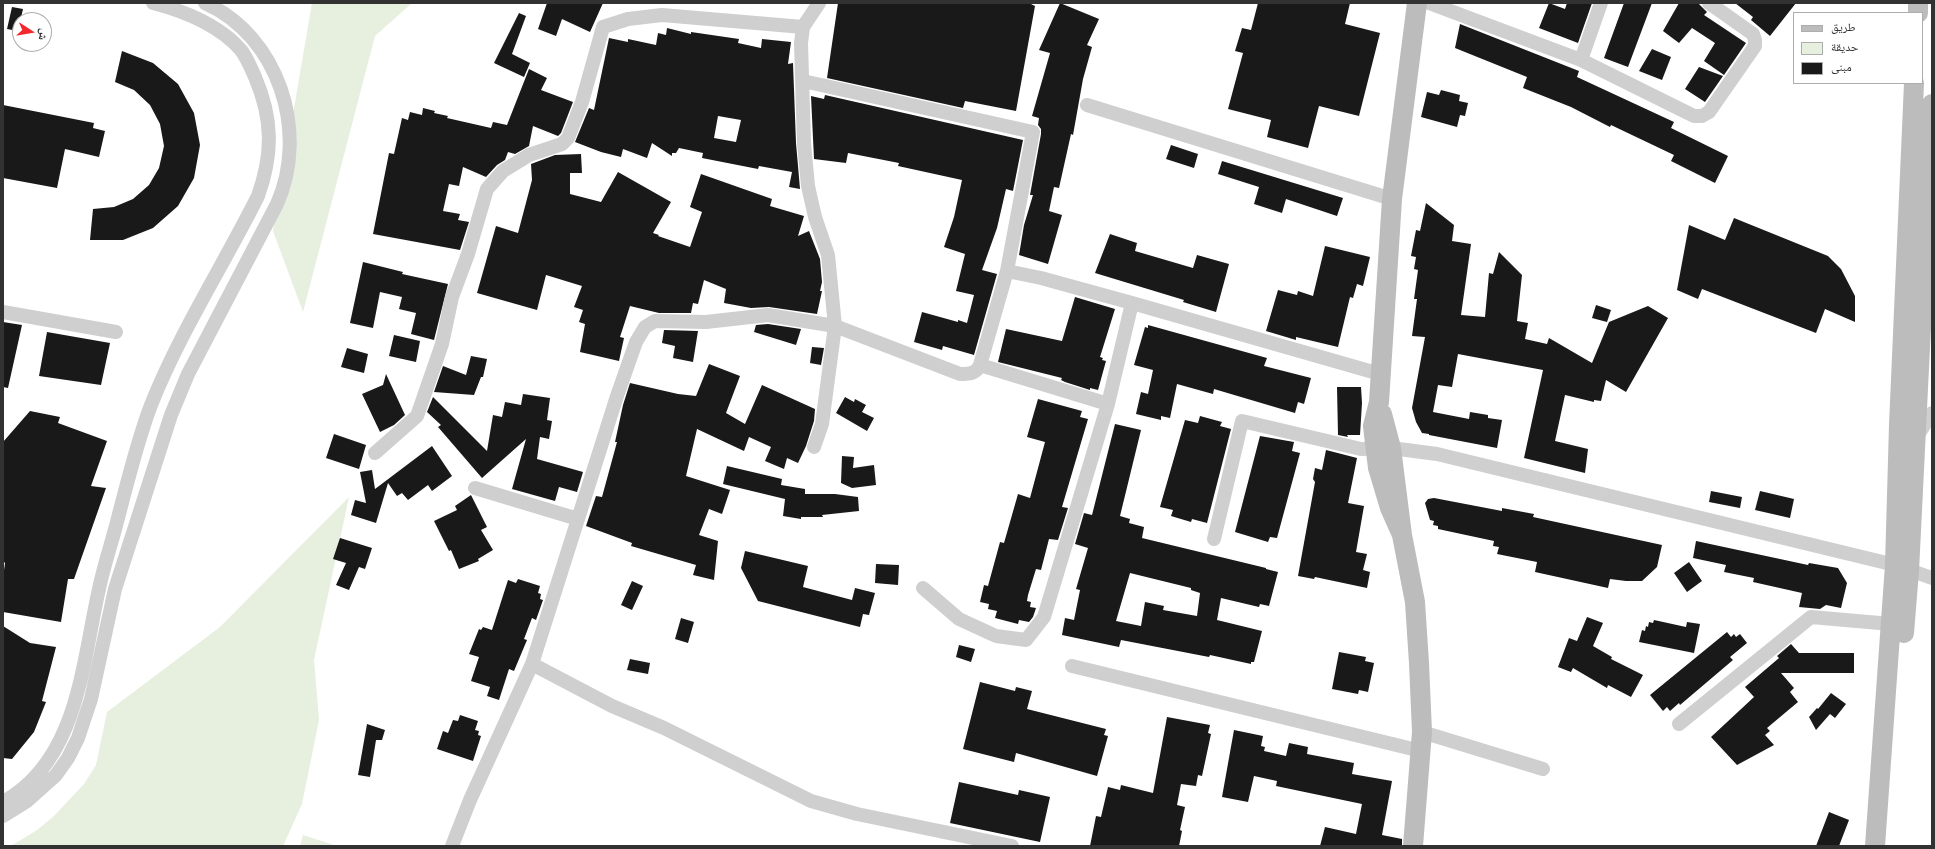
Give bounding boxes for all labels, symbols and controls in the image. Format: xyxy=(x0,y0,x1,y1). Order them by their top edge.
north arrow xyxy=(12,12,52,52)
legend xyxy=(1793,12,1923,84)
text: طريق xyxy=(1831,19,1856,36)
text: ش xyxy=(35,27,52,42)
text: حديقة xyxy=(1831,39,1859,56)
text: مبنى xyxy=(1831,59,1852,76)

